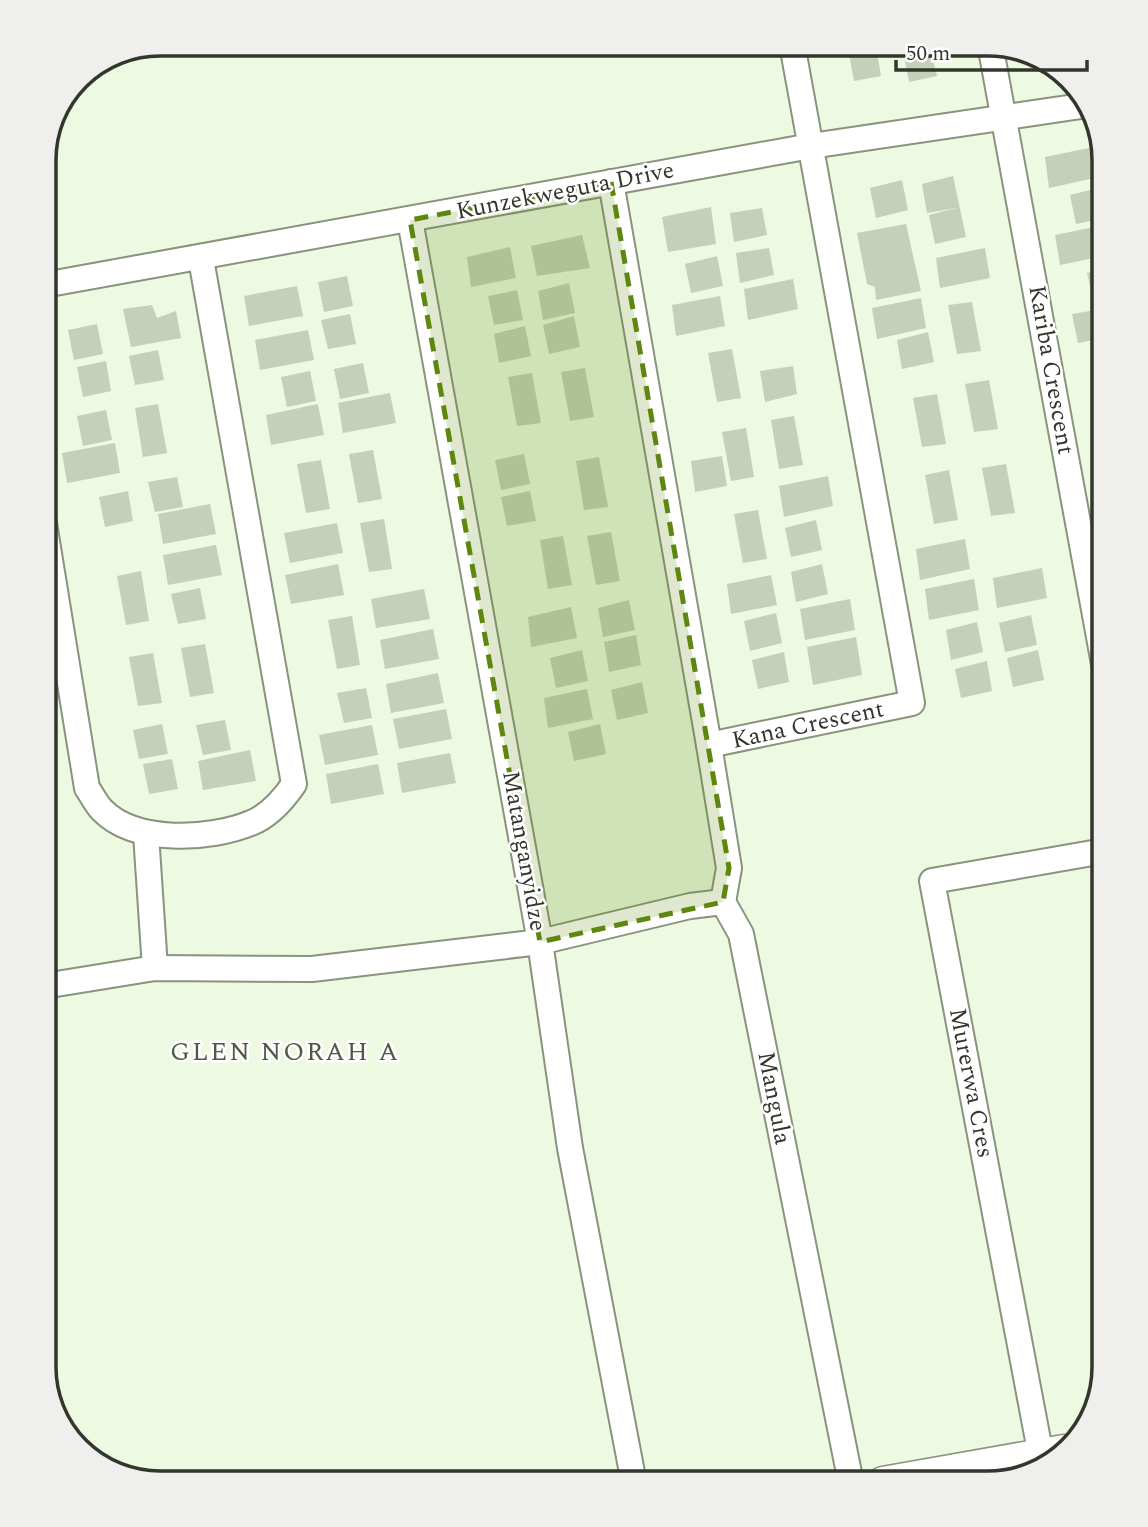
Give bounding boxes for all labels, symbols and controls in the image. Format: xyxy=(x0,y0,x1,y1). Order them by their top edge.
scale bar xyxy=(896,28,1087,72)
text: 50 m xyxy=(906,38,950,70)
street label: Kunzekweguta Drive xyxy=(453,152,677,230)
street label: Kariba Crescent xyxy=(1018,282,1084,458)
street label: Kana Crescent xyxy=(729,691,887,759)
street label: Matanganyidze xyxy=(492,768,556,934)
street label: Murerwa Cres xyxy=(939,1005,1003,1161)
district label: GLEN NORAH A xyxy=(170,1032,400,1072)
street label: Mangula xyxy=(747,1048,801,1148)

